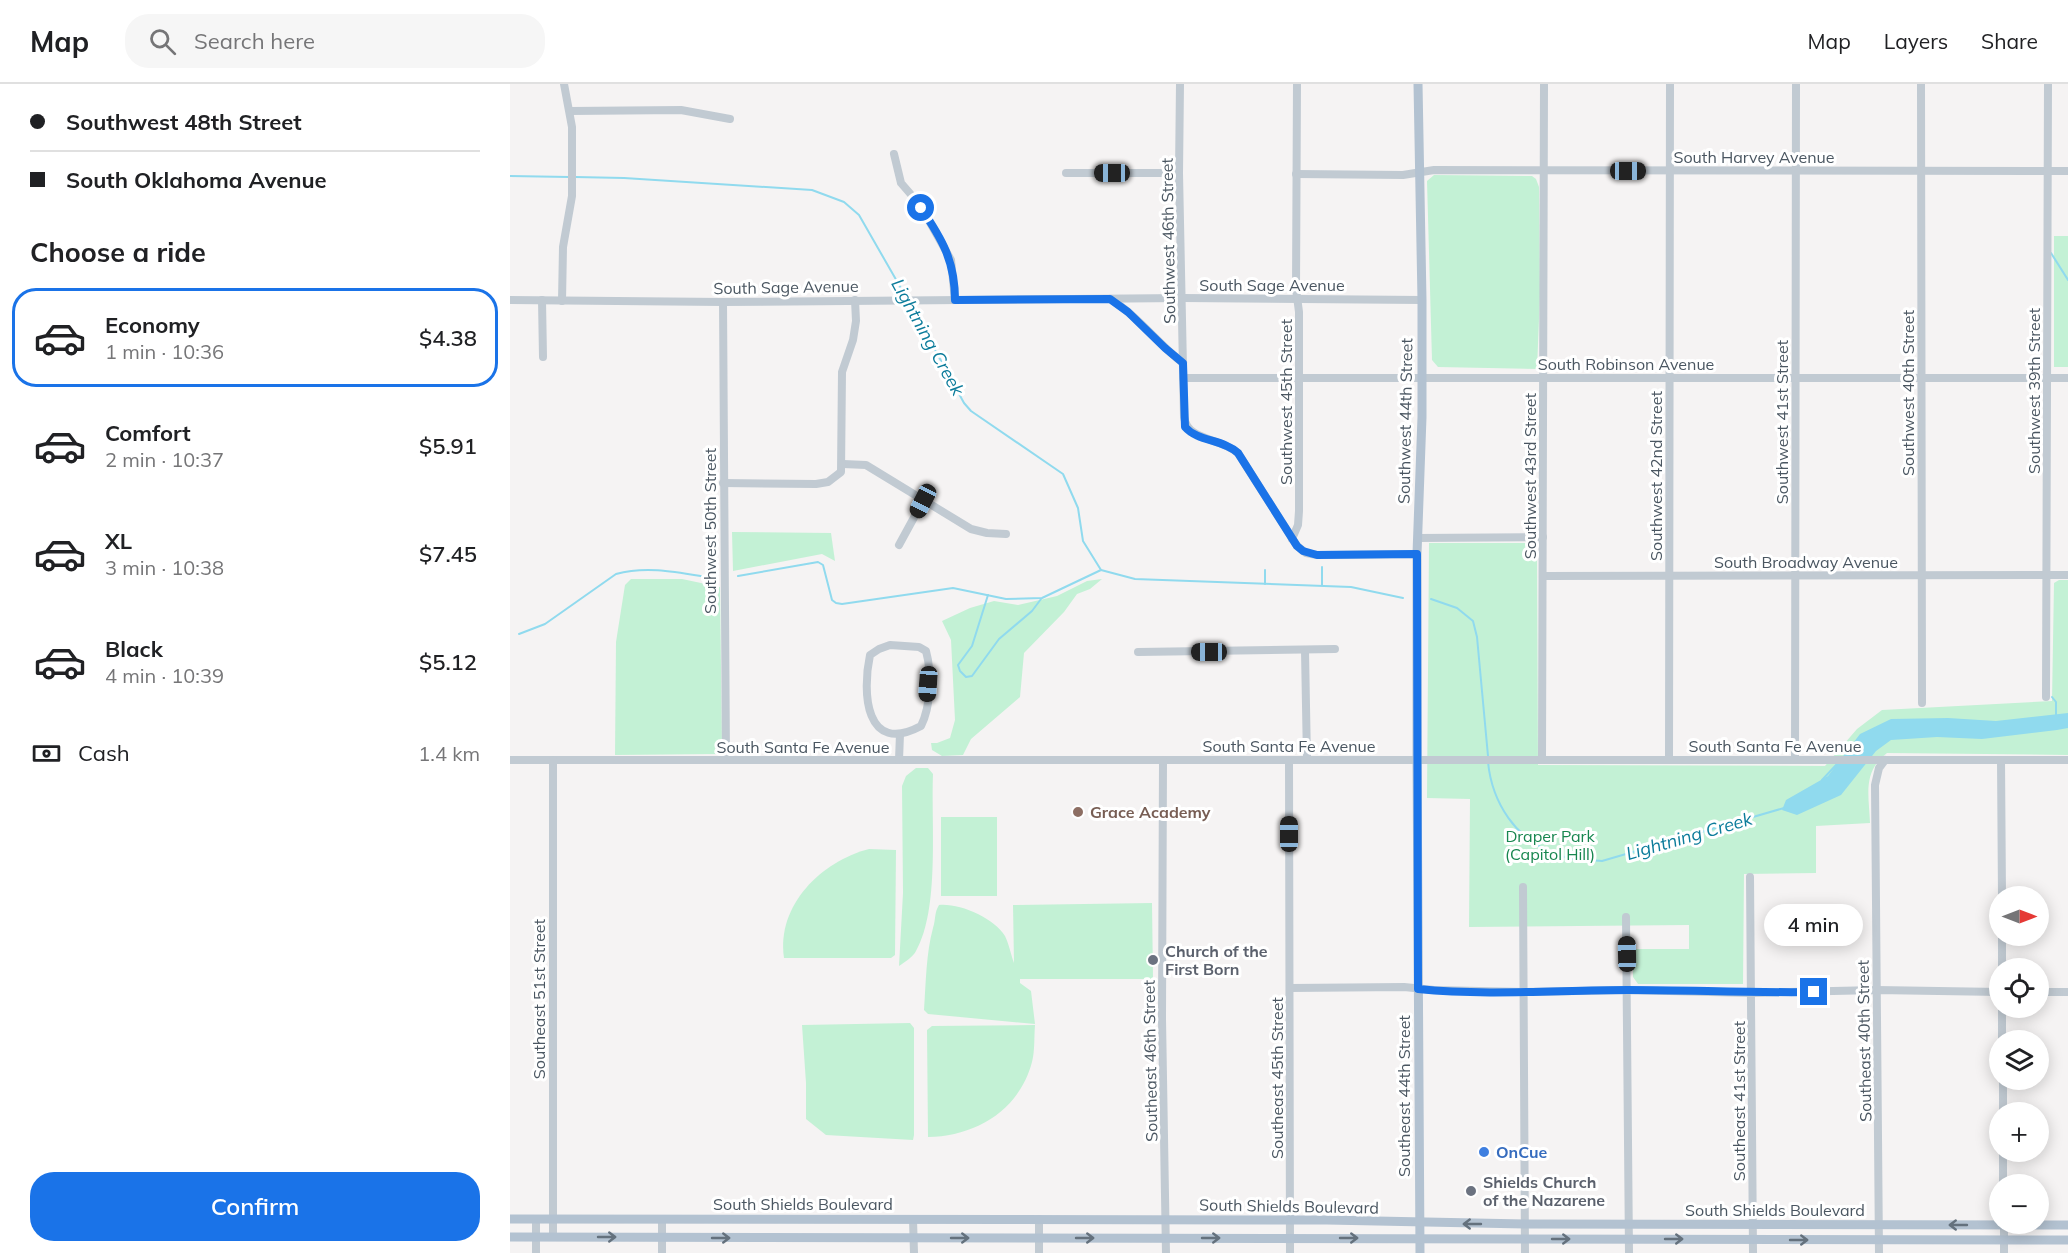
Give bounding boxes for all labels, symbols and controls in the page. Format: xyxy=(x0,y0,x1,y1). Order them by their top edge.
search box xyxy=(125,14,545,68)
text: Map xyxy=(30,24,89,59)
icon: search xyxy=(146,25,179,58)
text: Search here xyxy=(194,27,315,55)
text: Map xyxy=(1808,28,1851,54)
text: Layers xyxy=(1884,28,1948,54)
text: Share xyxy=(1981,28,2038,54)
text: Southwest 48th Street xyxy=(66,108,302,136)
street label: South Harvey Avenue xyxy=(1673,147,1835,167)
street label: Southwest 46th Street xyxy=(1157,157,1179,324)
car xyxy=(1610,162,1646,180)
car xyxy=(1094,164,1130,182)
text: South Oklahoma Avenue xyxy=(66,166,327,194)
route start xyxy=(907,194,934,221)
text: Choose a ride xyxy=(30,235,206,269)
water label: Lightning Creek xyxy=(886,274,970,400)
street label: South Sage Avenue xyxy=(1199,275,1345,295)
street label: South Sage Avenue xyxy=(713,276,859,298)
street label: Southwest 39th Street xyxy=(2024,308,2044,474)
street label: Southwest 40th Street xyxy=(1898,310,1918,476)
icon: car xyxy=(33,311,87,365)
text: Economy xyxy=(105,311,200,339)
street label: Southwest 45th Street xyxy=(1276,319,1296,485)
text: $4.38 xyxy=(419,324,477,352)
street label: Southwest 44th Street xyxy=(1394,337,1416,504)
text: 1 min · 10:36 xyxy=(105,339,224,364)
street label: Southwest 41st Street xyxy=(1772,339,1792,504)
street label: South Robinson Avenue xyxy=(1538,354,1714,374)
street label: Southwest 42nd Street xyxy=(1646,391,1666,561)
street label: Southwest 43rd Street xyxy=(1520,392,1540,559)
icon: car xyxy=(33,419,87,473)
text: Comfort xyxy=(105,419,191,447)
text: $5.91 xyxy=(419,432,477,460)
text: 2 min · 10:37 xyxy=(105,447,224,472)
street label: Southwest 50th Street xyxy=(700,448,720,614)
car xyxy=(907,481,939,521)
icon: car xyxy=(33,527,87,581)
text: XL xyxy=(105,527,132,555)
text: $7.45 xyxy=(419,540,477,568)
street label: South Broadway Avenue xyxy=(1714,552,1898,572)
text: 3 min · 10:38 xyxy=(105,555,224,580)
icon: car xyxy=(33,635,87,689)
text: Black xyxy=(105,635,163,663)
car xyxy=(1191,643,1227,661)
text: $5.12 xyxy=(419,648,477,676)
text: 4 min · 10:39 xyxy=(105,663,224,688)
car xyxy=(918,665,938,703)
street label: South Santa Fe Avenue xyxy=(1202,736,1376,756)
street label: South Santa Fe Avenue xyxy=(1688,736,1862,756)
icon: cash xyxy=(30,737,63,770)
street label: South Santa Fe Avenue xyxy=(716,737,890,757)
text: Cash xyxy=(78,739,130,767)
text: 1.4 km xyxy=(418,741,480,766)
place label: Grace Academy xyxy=(1090,802,1211,822)
marker: Grace Academy xyxy=(1071,805,1085,819)
water label: Lightning Creek xyxy=(1623,807,1756,865)
car xyxy=(1280,816,1298,852)
park label: Draper Park (Capitol Hill) xyxy=(1505,826,1595,864)
north arrow xyxy=(1989,886,2049,946)
map controls xyxy=(1989,886,2049,1234)
callout: 4 min xyxy=(1764,905,1864,947)
text: 4 min xyxy=(1788,912,1839,937)
street label: Southeast 51st Street xyxy=(529,918,549,1079)
car xyxy=(1618,936,1636,972)
place label: Church of the First Born xyxy=(1165,941,1268,979)
marker: Church of the First Born xyxy=(1146,953,1160,967)
button: locate xyxy=(1989,958,2049,1018)
street label: Southeast 40th Street xyxy=(1853,960,1875,1122)
route end xyxy=(1800,978,1827,1005)
street label: Southeast 46th Street xyxy=(1139,980,1161,1142)
street label: Southeast 45th Street xyxy=(1267,997,1287,1159)
street label: Southeast 44th Street xyxy=(1394,1015,1414,1177)
street label: Southeast 41st Street xyxy=(1729,1020,1749,1181)
button: layers xyxy=(1989,1030,2049,1090)
button: + xyxy=(1989,1102,2049,1162)
place label: OnCue xyxy=(1496,1142,1548,1162)
marker: OnCue xyxy=(1477,1145,1491,1159)
button: Confirm xyxy=(30,1172,480,1241)
place label: Shields Church of the Nazarene xyxy=(1483,1172,1605,1210)
button: − xyxy=(1989,1174,2049,1234)
marker: Shields Church of the Nazarene xyxy=(1464,1184,1478,1198)
street label: South Shields Boulevard xyxy=(713,1194,893,1214)
street label: South Shields Boulevard xyxy=(1199,1194,1379,1218)
street label: South Shields Boulevard xyxy=(1685,1200,1865,1220)
one-way arrow xyxy=(1463,1218,1483,1230)
one-way arrow xyxy=(1949,1219,1969,1231)
one-way arrow xyxy=(597,1231,617,1243)
one-way arrow xyxy=(710,1232,730,1244)
one-way arrow xyxy=(949,1232,969,1244)
one-way arrow xyxy=(1074,1232,1094,1244)
one-way arrow xyxy=(1201,1232,1221,1244)
one-way arrow xyxy=(1339,1233,1359,1244)
one-way arrow xyxy=(1550,1233,1570,1245)
one-way arrow xyxy=(1663,1233,1683,1245)
one-way arrow xyxy=(1789,1234,1809,1245)

